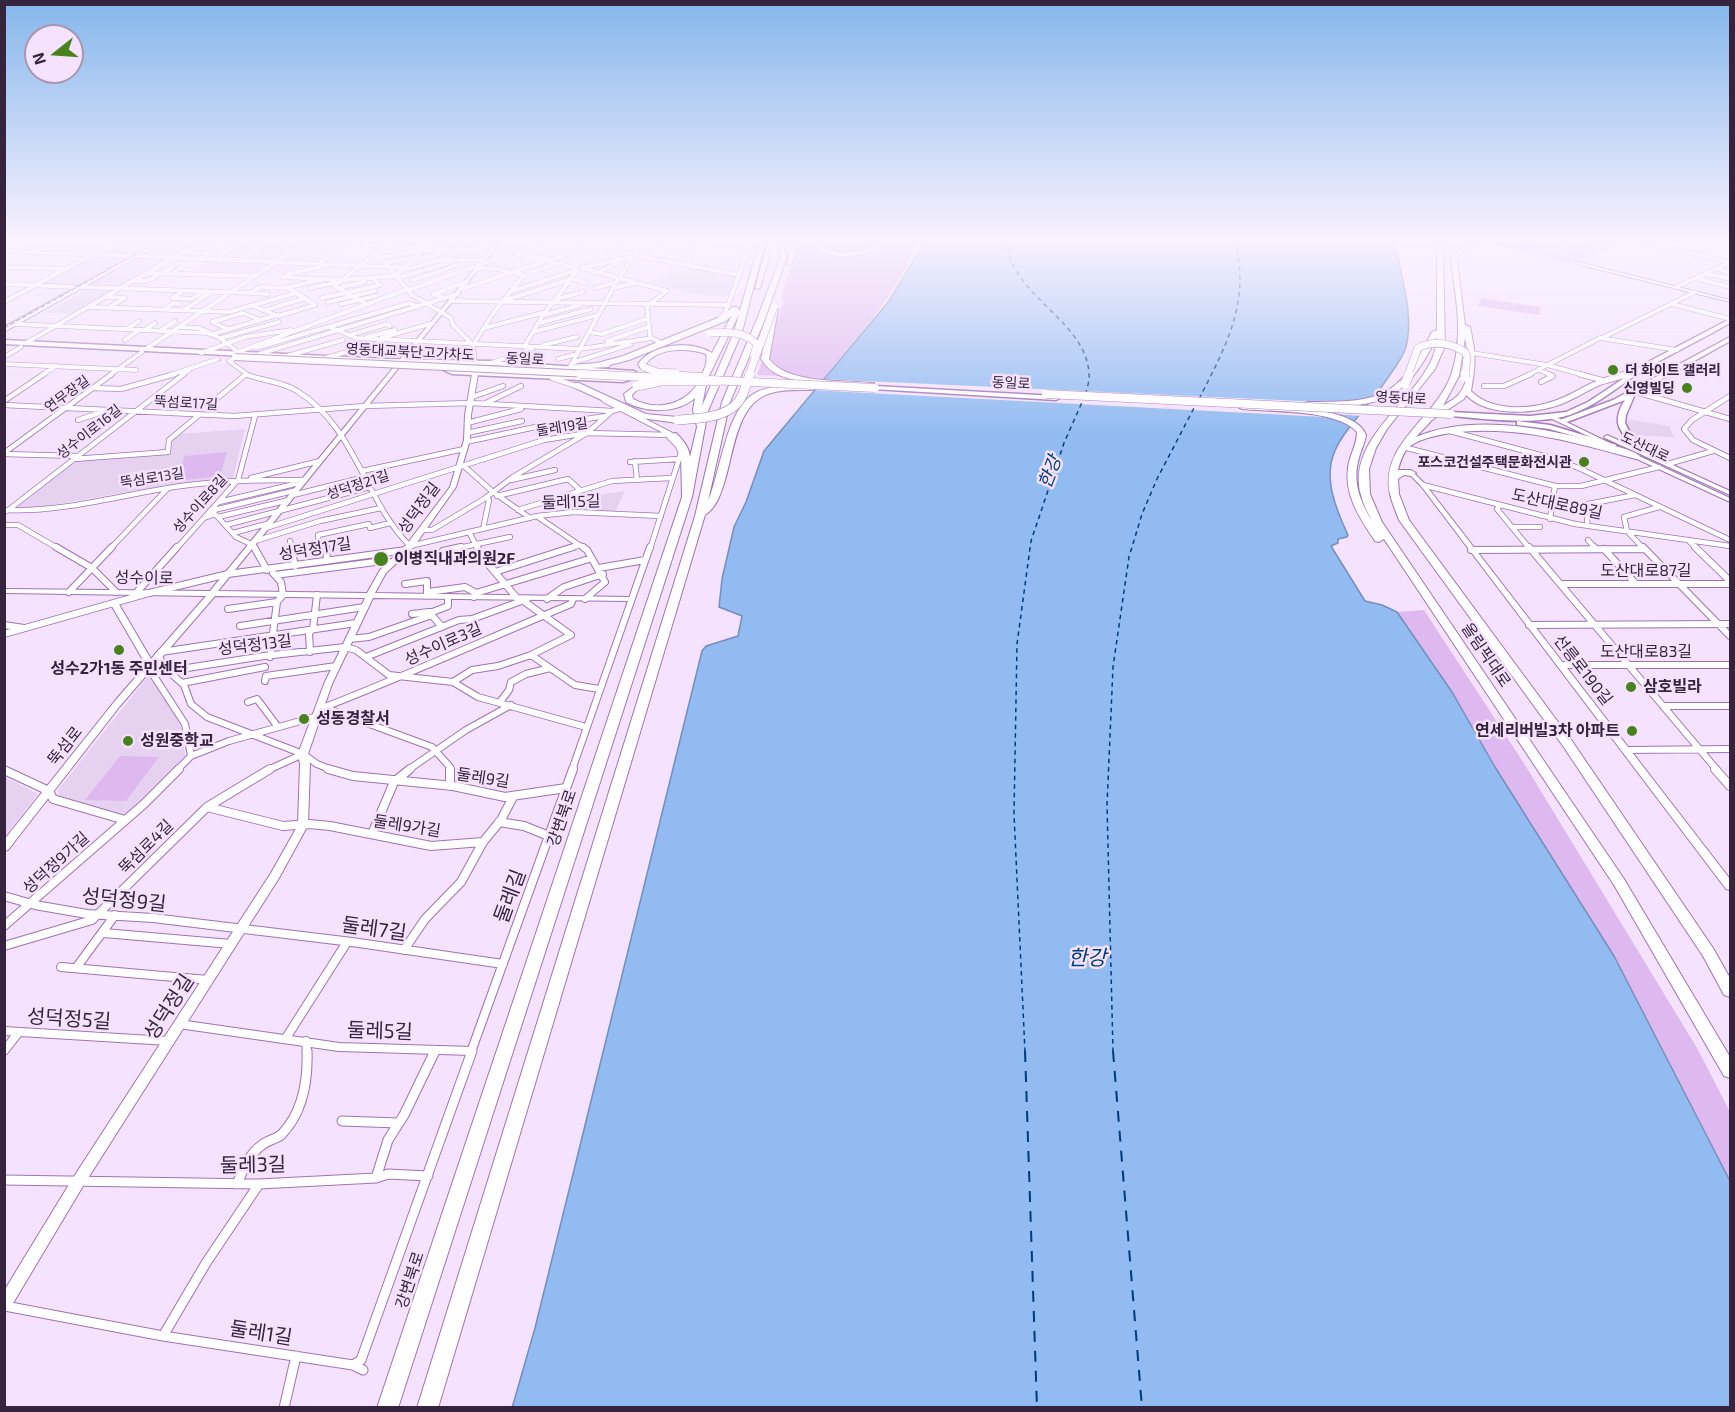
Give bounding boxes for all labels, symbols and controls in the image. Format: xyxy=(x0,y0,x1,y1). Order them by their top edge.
north arrow xyxy=(24,24,84,84)
text: N xyxy=(27,51,49,67)
street label: 영동대교북단고가차도 xyxy=(345,340,475,364)
street label: 동일로 xyxy=(505,350,545,368)
place label: 더 화이트 갤러리 xyxy=(1625,362,1721,378)
marker: 더 화이트 갤러리 xyxy=(1606,363,1620,377)
street label: 연무장길 xyxy=(41,372,93,416)
street label: 동일로 xyxy=(991,374,1031,392)
place label: 신영빌딩 xyxy=(1623,380,1675,396)
marker: 신영빌딩 xyxy=(1680,381,1694,395)
street label: 영동대로 xyxy=(1375,388,1427,408)
street label: 뚝섬로17길 xyxy=(153,393,219,413)
street label: 성수이로16길 xyxy=(53,401,125,463)
street label: 둘레19길 xyxy=(535,415,589,439)
street label: 도산대로 xyxy=(1618,429,1672,465)
water label: 한강 xyxy=(1034,453,1066,491)
place label: 포스코건설주택문화전시관 xyxy=(1417,454,1572,470)
marker: 포스코건설주택문화전시관 xyxy=(1577,455,1591,469)
street label: 뚝섬로13길 xyxy=(119,465,185,491)
street label: 성덕정21길 xyxy=(325,467,391,503)
street label: 성수이로8길 xyxy=(169,471,231,537)
street label: 성덕정길 xyxy=(394,479,444,537)
street label: 도산대로89길 xyxy=(1510,485,1604,523)
street label: 둘레15길 xyxy=(541,491,601,513)
street label: 성덕정17길 xyxy=(277,534,353,564)
place label: 이병직내과의원2F xyxy=(394,549,515,569)
marker: 이병직내과의원2F xyxy=(372,550,390,568)
street label: 도산대로87길 xyxy=(1600,561,1692,581)
street label: 성수이로 xyxy=(114,568,174,588)
street label: 성수이로3길 xyxy=(401,618,485,670)
street label: 올림픽대로 xyxy=(1457,619,1515,691)
street label: 성덕정13길 xyxy=(217,631,293,659)
street label: 선릉로190길 xyxy=(1550,631,1616,709)
street label: 도산대로83길 xyxy=(1600,642,1692,662)
marker: 성수2가1동 주민센터 xyxy=(112,643,126,657)
place label: 성수2가1동 주민센터 xyxy=(50,659,188,679)
place label: 삼호빌라 xyxy=(1643,677,1702,697)
marker: 삼호빌라 xyxy=(1624,680,1638,694)
place label: 성동경찰서 xyxy=(316,709,390,729)
marker: 성동경찰서 xyxy=(297,712,311,726)
place label: 연세리버빌3차 아파트 xyxy=(1475,721,1620,741)
street label: 뚝섬로 xyxy=(44,723,86,769)
marker: 연세리버빌3차 아파트 xyxy=(1625,724,1639,738)
place label: 성원중학교 xyxy=(140,731,214,751)
marker: 성원중학교 xyxy=(121,734,135,748)
street label: 둘레9길 xyxy=(455,764,511,792)
street label: 강변북로 xyxy=(543,787,581,849)
street label: 둘레9가길 xyxy=(372,811,442,841)
street label: 뚝섬로4길 xyxy=(115,816,177,878)
street label: 성덕정9가길 xyxy=(19,828,93,898)
street label: 둘레길 xyxy=(489,866,531,926)
street label: 성덕정9길 xyxy=(80,884,168,916)
street label: 둘레7길 xyxy=(340,913,408,945)
water label: 한강 xyxy=(1068,945,1106,971)
street label: 성덕정길 xyxy=(139,970,199,1044)
street label: 성덕정5길 xyxy=(26,1004,112,1034)
street label: 둘레5길 xyxy=(347,1018,413,1044)
street label: 둘레3길 xyxy=(220,1152,286,1178)
street label: 강변북로 xyxy=(392,1249,428,1311)
street label: 둘레1길 xyxy=(228,1316,294,1350)

